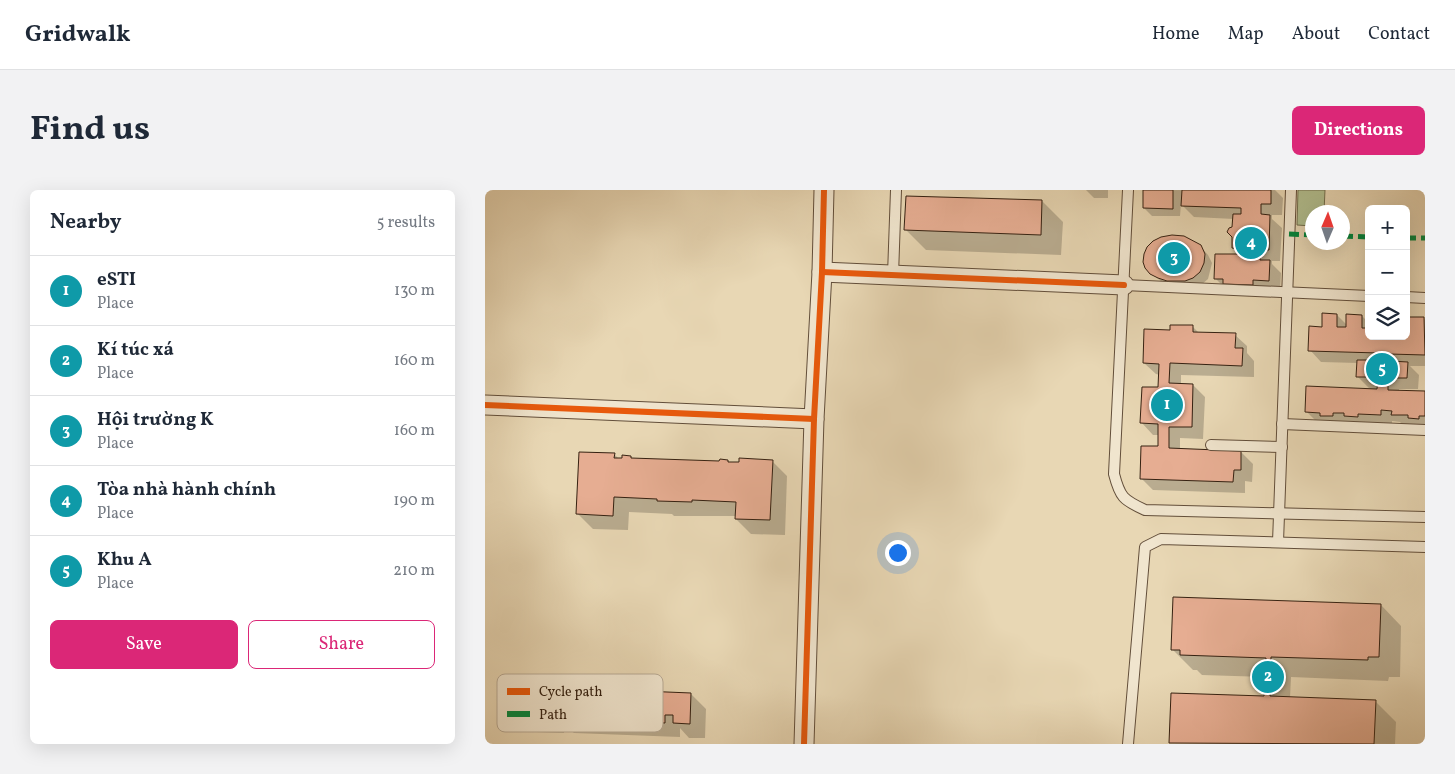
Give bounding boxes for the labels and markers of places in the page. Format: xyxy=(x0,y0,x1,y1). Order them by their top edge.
pin: 4 xyxy=(1235,224,1267,262)
pin: 3 xyxy=(1158,239,1190,277)
pin: 5 xyxy=(1366,350,1398,388)
pin: 1 xyxy=(1151,386,1183,424)
pin: 2 xyxy=(1252,658,1284,696)

